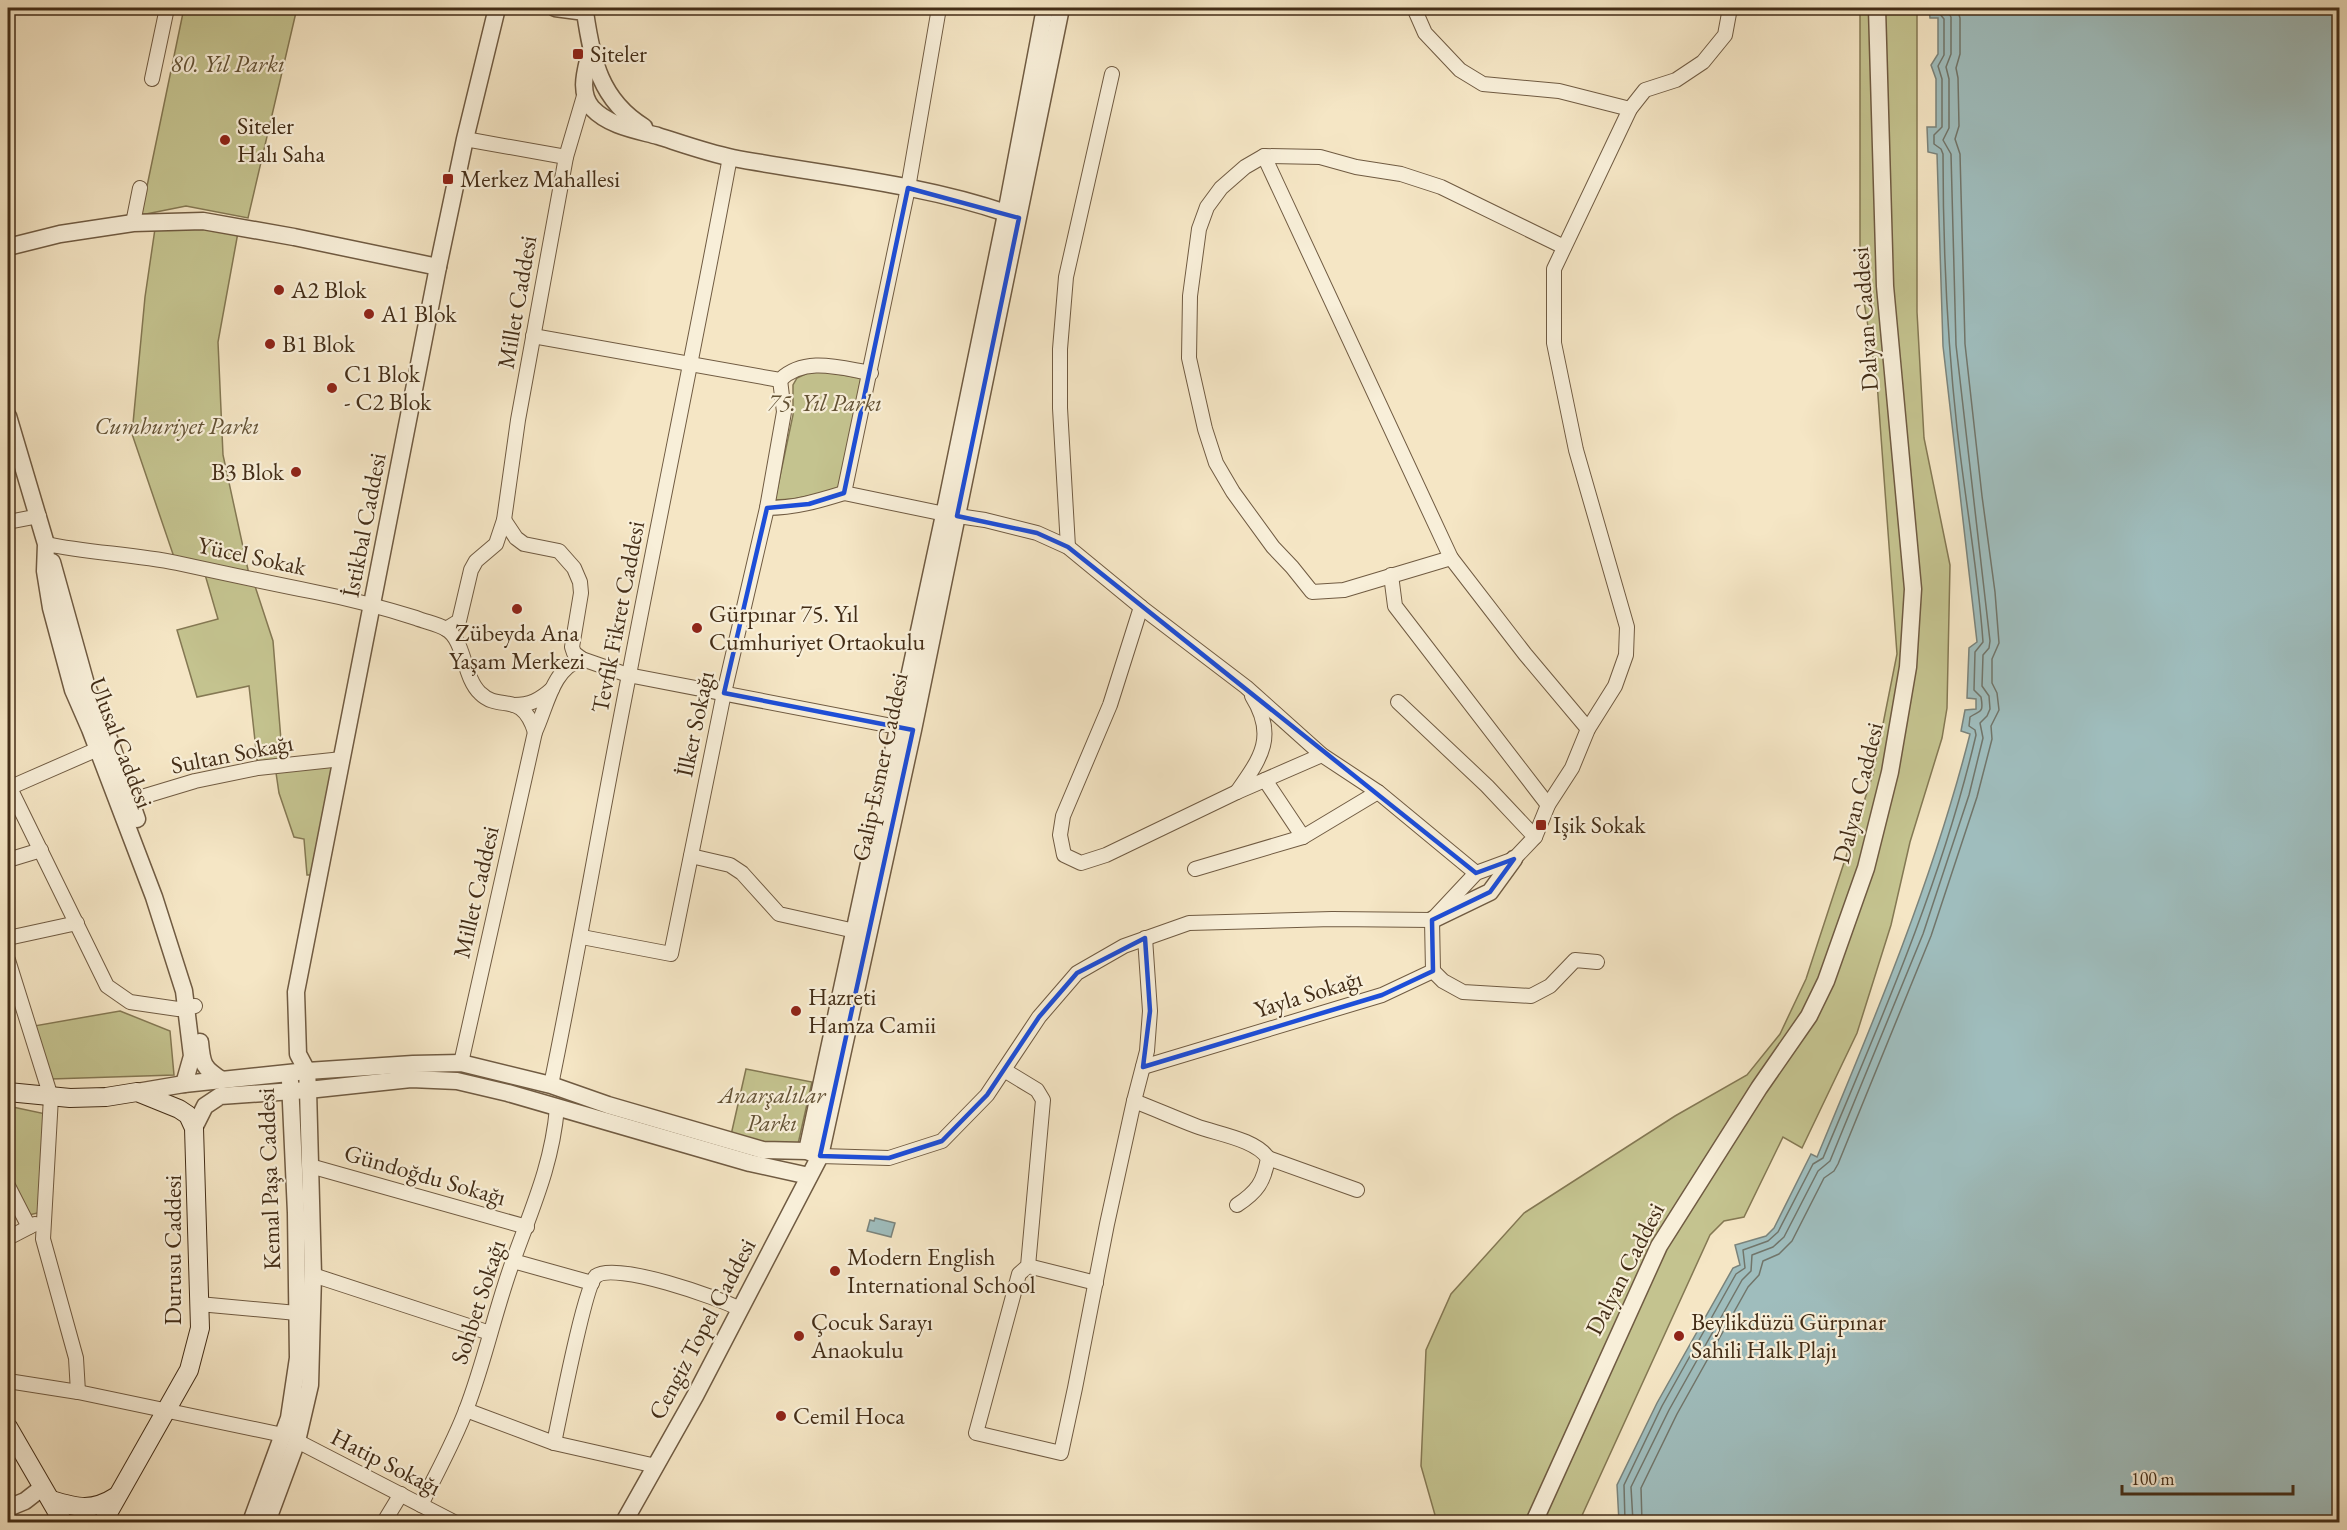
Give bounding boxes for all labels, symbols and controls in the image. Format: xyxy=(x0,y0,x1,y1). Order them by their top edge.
place label: Siteler xyxy=(590,38,647,69)
marker: Siteler xyxy=(571,47,585,61)
park label: 80. Yıl Parkı xyxy=(171,48,285,79)
place label: Siteler Halı Saha xyxy=(237,110,326,169)
marker: Siteler Halı Saha xyxy=(218,133,232,147)
place label: Merkez Mahallesi xyxy=(460,163,620,194)
marker: Merkez Mahallesi xyxy=(441,172,455,186)
street label: Millet Caddesi xyxy=(490,233,543,371)
street label: Dalyan Caddesi xyxy=(1844,246,1885,392)
place label: A2 Blok xyxy=(290,274,367,305)
marker: A2 Blok xyxy=(272,283,286,297)
place label: A1 Blok xyxy=(380,298,457,329)
marker: A1 Blok xyxy=(362,307,376,321)
place label: B1 Blok xyxy=(282,328,356,359)
marker: B1 Blok xyxy=(263,337,277,351)
place label: C1 Blok - C2 Blok xyxy=(344,358,432,417)
marker: C1 Blok - C2 Blok xyxy=(325,381,339,395)
park label: 75. Yıl Parkı xyxy=(768,387,882,418)
park label: Cumhuriyet Parkı xyxy=(94,410,260,441)
street label: İstikbal Caddesi xyxy=(334,450,393,600)
place label: B3 Blok xyxy=(211,456,285,487)
marker: B3 Blok xyxy=(289,465,303,479)
street label: Tevfik Fikret Caddesi xyxy=(584,518,651,716)
street label: Yücel Sokak xyxy=(195,529,310,582)
place label: Gürpınar 75. Yıl Cumhuriyet Ortaokulu xyxy=(709,598,925,657)
marker: Zübeyda Ana Yaşam Merkezi xyxy=(510,602,524,616)
place label: Zübeyda Ana Yaşam Merkezi xyxy=(449,617,585,676)
marker: Gürpınar 75. Yıl Cumhuriyet Ortaokulu xyxy=(690,621,704,635)
street label: İlker Sokağı xyxy=(668,668,721,780)
street label: Galip Esmer Caddesi xyxy=(844,670,915,864)
street label: Ulusal Caddesi xyxy=(82,673,161,813)
street label: Dalyan Caddesi xyxy=(1825,719,1890,867)
street label: Sultan Sokağı xyxy=(168,726,296,781)
place label: Işik Sokak xyxy=(1553,809,1646,840)
marker: Işik Sokak xyxy=(1534,818,1548,832)
street label: Millet Caddesi xyxy=(445,823,506,961)
street label: Yayla Sokağı xyxy=(1250,962,1366,1025)
place label: Hazreti Hamza Camii xyxy=(808,981,936,1040)
marker: Hazreti Hamza Camii xyxy=(789,1004,803,1018)
park label: Anarşalılar Parkı xyxy=(717,1079,827,1138)
street label: Kemal Paşa Caddesi xyxy=(250,1087,287,1271)
street label: Gündoğdu Sokağı xyxy=(341,1137,510,1212)
street label: Durusu Caddesi xyxy=(157,1175,188,1325)
street label: Dalyan Caddesi xyxy=(1578,1197,1671,1340)
street label: Cengiz Topel Caddesi xyxy=(641,1233,762,1425)
street label: Sohbet Sokağı xyxy=(443,1236,512,1368)
place label: Modern English International School xyxy=(847,1241,1036,1300)
marker: Modern English International School xyxy=(828,1264,842,1278)
place label: Çocuk Sarayı Anaokulu xyxy=(810,1306,933,1365)
place label: Beylikdüzü Gürpınar Sahili Halk Plajı xyxy=(1691,1306,1886,1365)
marker: Çocuk Sarayı Anaokulu xyxy=(792,1329,806,1343)
marker: Beylikdüzü Gürpınar Sahili Halk Plajı xyxy=(1672,1329,1686,1343)
place label: Cemil Hoca xyxy=(793,1400,905,1431)
marker: Cemil Hoca xyxy=(774,1409,788,1423)
street label: Hatip Sokağı xyxy=(326,1421,447,1503)
scale bar xyxy=(2122,1458,2293,1496)
text: 100 m xyxy=(2131,1467,2175,1490)

